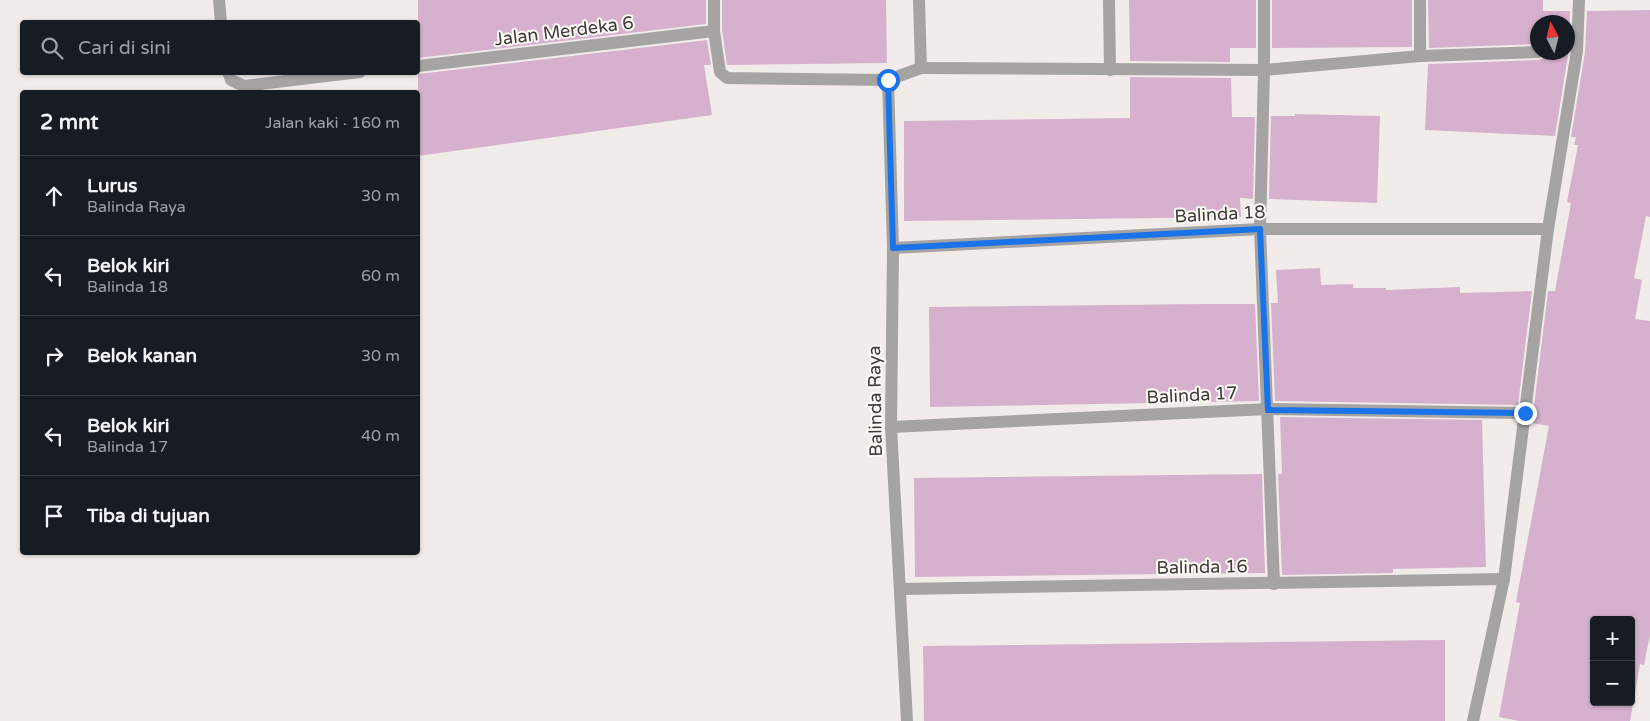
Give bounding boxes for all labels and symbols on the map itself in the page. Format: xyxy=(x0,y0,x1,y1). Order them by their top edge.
street label: Jalan Merdeka 6 xyxy=(493,12,635,50)
north arrow xyxy=(1530,15,1575,60)
route start xyxy=(877,69,900,92)
street label: Balinda 18 xyxy=(1174,201,1266,227)
street label: Balinda Raya xyxy=(863,345,887,457)
street label: Balinda 17 xyxy=(1146,382,1238,408)
route end xyxy=(1514,402,1537,425)
street label: Balinda 16 xyxy=(1156,555,1248,579)

